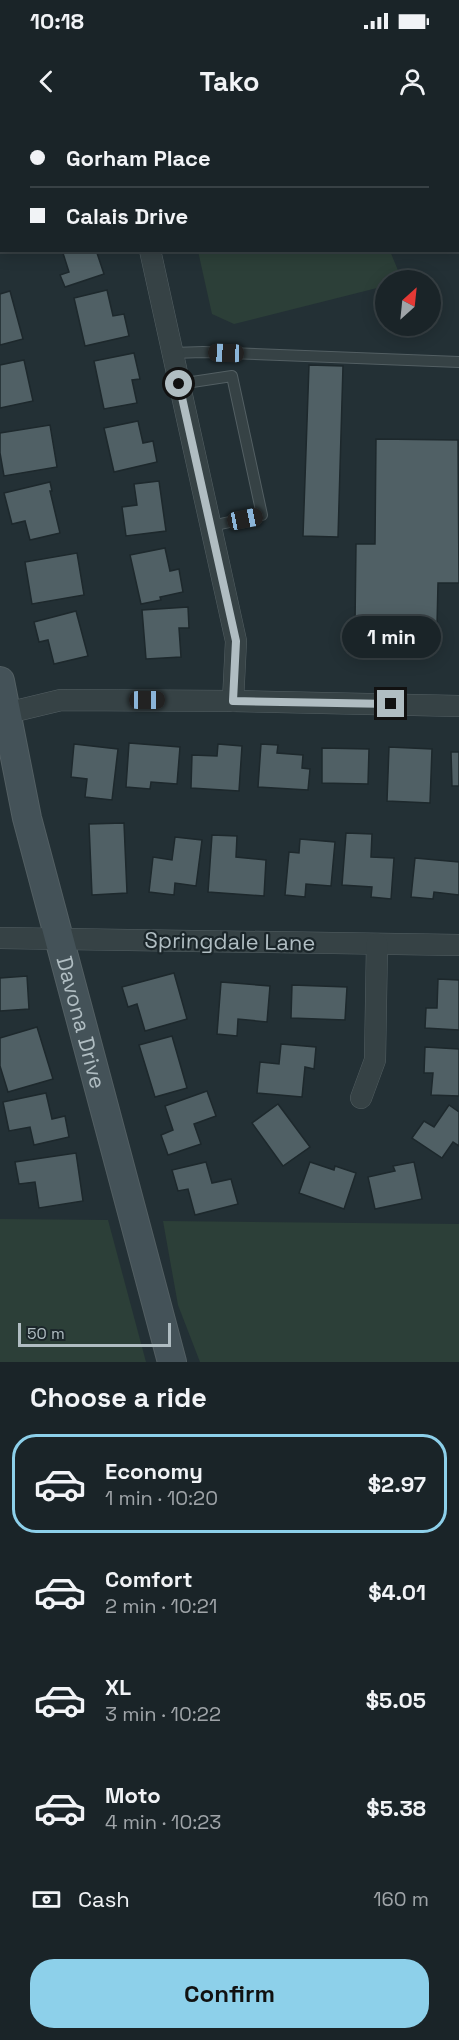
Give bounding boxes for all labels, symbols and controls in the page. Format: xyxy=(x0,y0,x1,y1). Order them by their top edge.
text: 10:18 xyxy=(30,7,84,35)
text: Tako xyxy=(199,64,260,99)
icon: back xyxy=(30,65,63,98)
icon: person xyxy=(396,65,429,98)
text: Gorham Place xyxy=(66,144,211,172)
text: Calais Drive xyxy=(66,202,188,230)
north arrow xyxy=(375,270,441,336)
map controls xyxy=(375,270,441,336)
car xyxy=(208,343,244,363)
route start xyxy=(165,370,192,397)
car xyxy=(226,507,264,531)
callout: 1 min xyxy=(342,617,440,659)
text: 1 min xyxy=(367,624,416,650)
route end xyxy=(377,690,404,717)
car xyxy=(129,691,165,709)
street label: Springdale Lane xyxy=(144,926,316,956)
street label: Davona Drive xyxy=(50,953,113,1092)
scale bar xyxy=(18,1320,171,1348)
text: 50 m xyxy=(27,1323,65,1344)
text: Choose a ride xyxy=(30,1380,207,1415)
icon: car xyxy=(33,1457,87,1511)
text: Economy xyxy=(105,1457,203,1485)
text: $2.97 xyxy=(368,1470,426,1498)
text: 1 min · 10:20 xyxy=(105,1485,218,1511)
icon: car xyxy=(33,1565,87,1619)
text: Comfort xyxy=(105,1565,193,1593)
text: $4.01 xyxy=(368,1578,426,1606)
text: 2 min · 10:21 xyxy=(105,1593,217,1619)
icon: car xyxy=(33,1673,87,1727)
text: XL xyxy=(105,1673,131,1701)
text: $5.05 xyxy=(366,1686,426,1714)
text: 3 min · 10:22 xyxy=(105,1701,221,1727)
icon: car xyxy=(33,1781,87,1835)
text: Moto xyxy=(105,1781,161,1809)
text: $5.38 xyxy=(366,1794,426,1822)
text: 4 min · 10:23 xyxy=(105,1809,221,1835)
icon: cash xyxy=(30,1883,63,1916)
text: Cash xyxy=(78,1885,130,1913)
text: 160 m xyxy=(373,1886,429,1912)
button: Confirm xyxy=(30,1959,429,2028)

